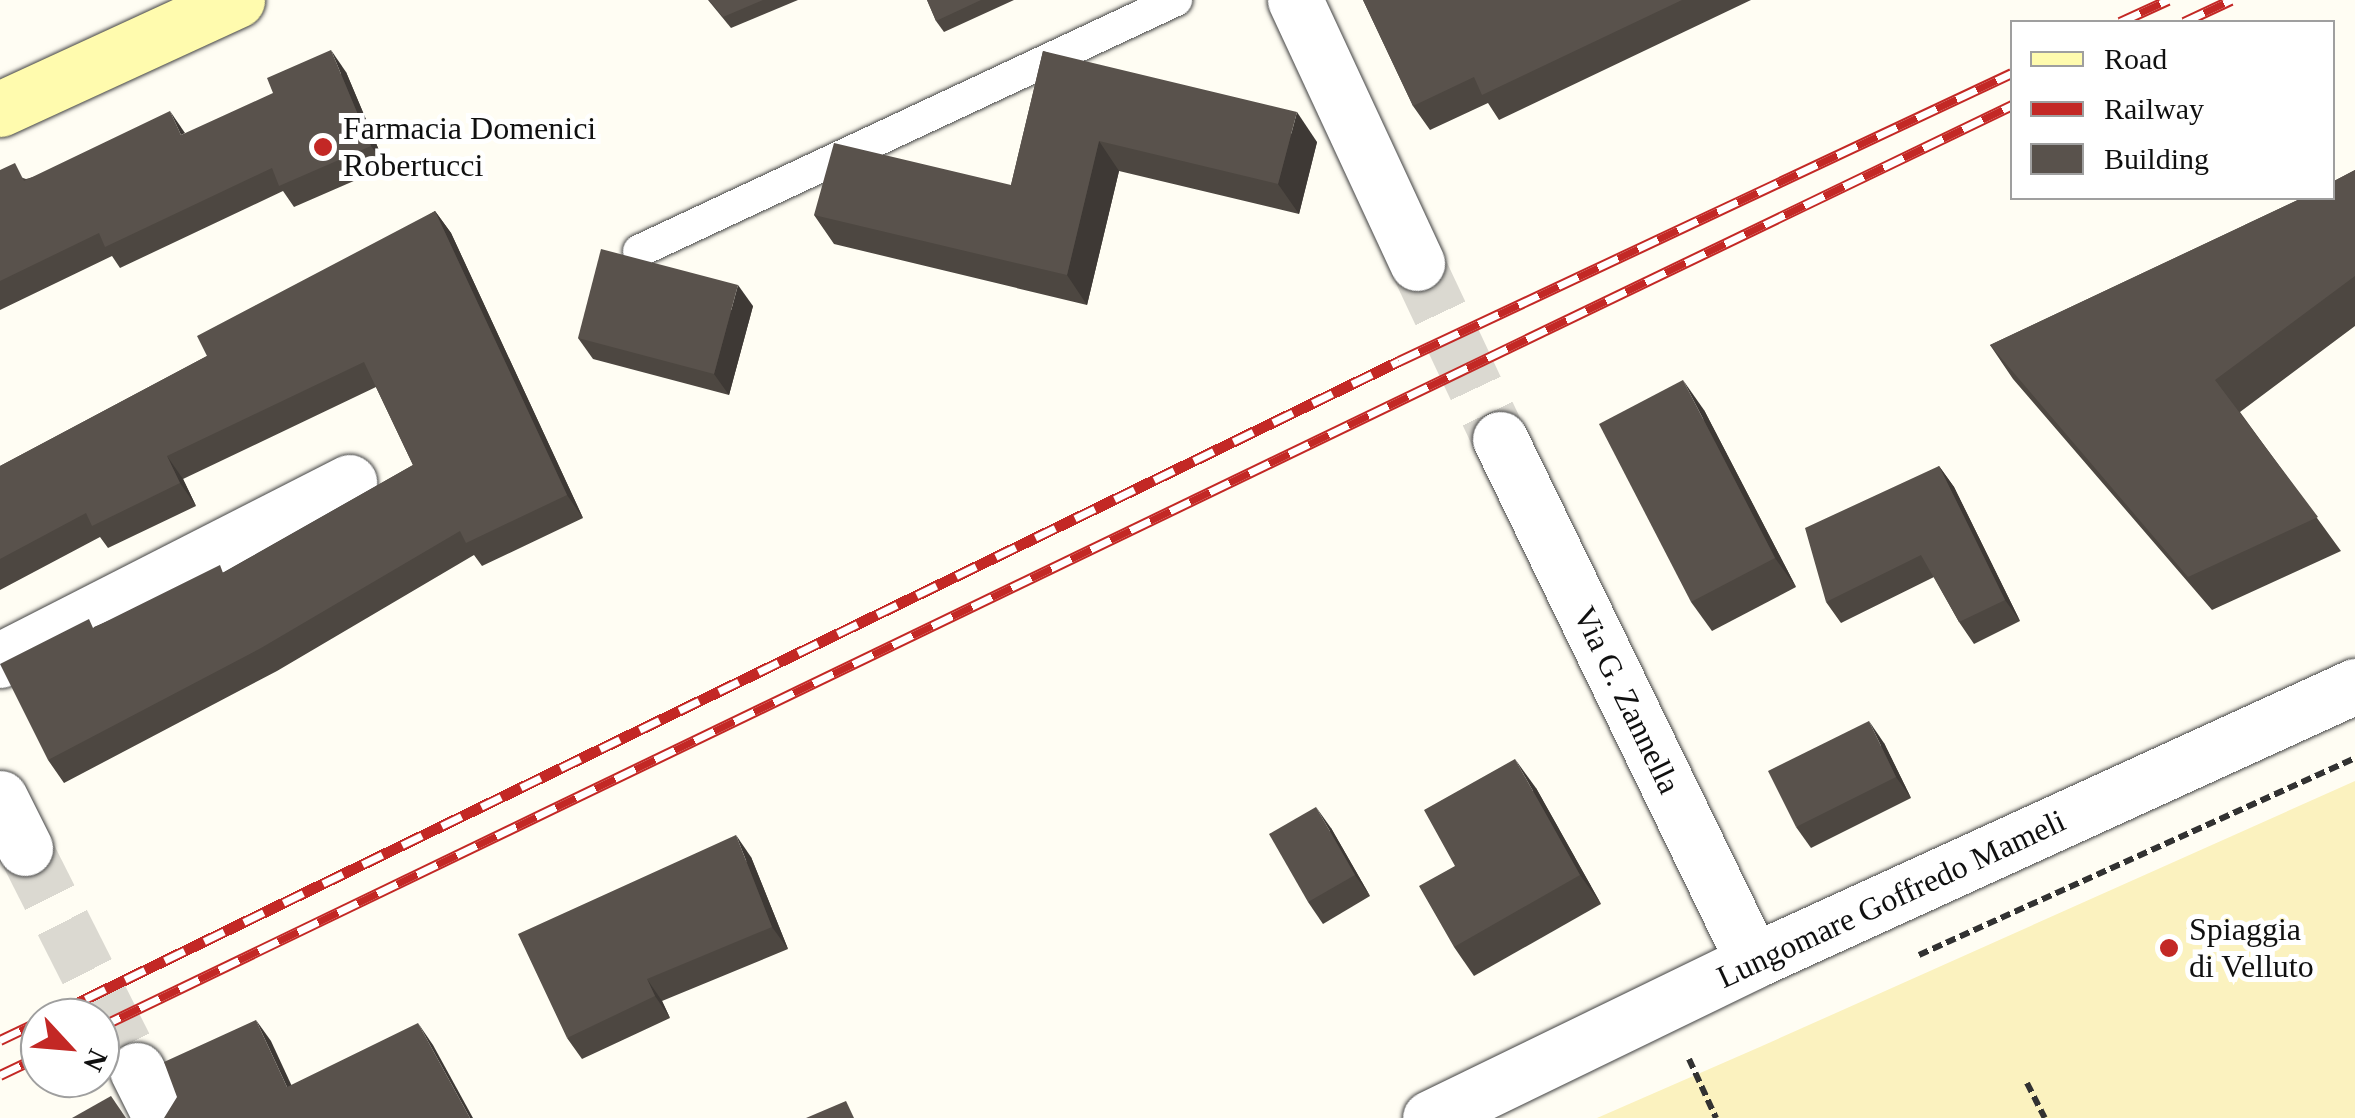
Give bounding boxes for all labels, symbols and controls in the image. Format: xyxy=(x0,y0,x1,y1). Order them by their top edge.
legend xyxy=(2010,20,2335,200)
text: Road xyxy=(2104,42,2167,75)
text: Railway xyxy=(2104,92,2204,125)
place label: Farmacia Domenici Robertucci xyxy=(343,110,596,185)
marker: Farmacia Domenici Robertucci xyxy=(312,136,334,158)
text: Building xyxy=(2104,142,2209,175)
street label: Via G. Zannella xyxy=(1565,600,1689,800)
street label: Lungomare Goffredo Mameli xyxy=(1711,801,2071,997)
place label: Spiaggia di Velluto xyxy=(2189,911,2314,986)
marker: Spiaggia di Velluto xyxy=(2158,937,2180,959)
north arrow xyxy=(20,998,120,1098)
text: N xyxy=(77,1045,114,1076)

